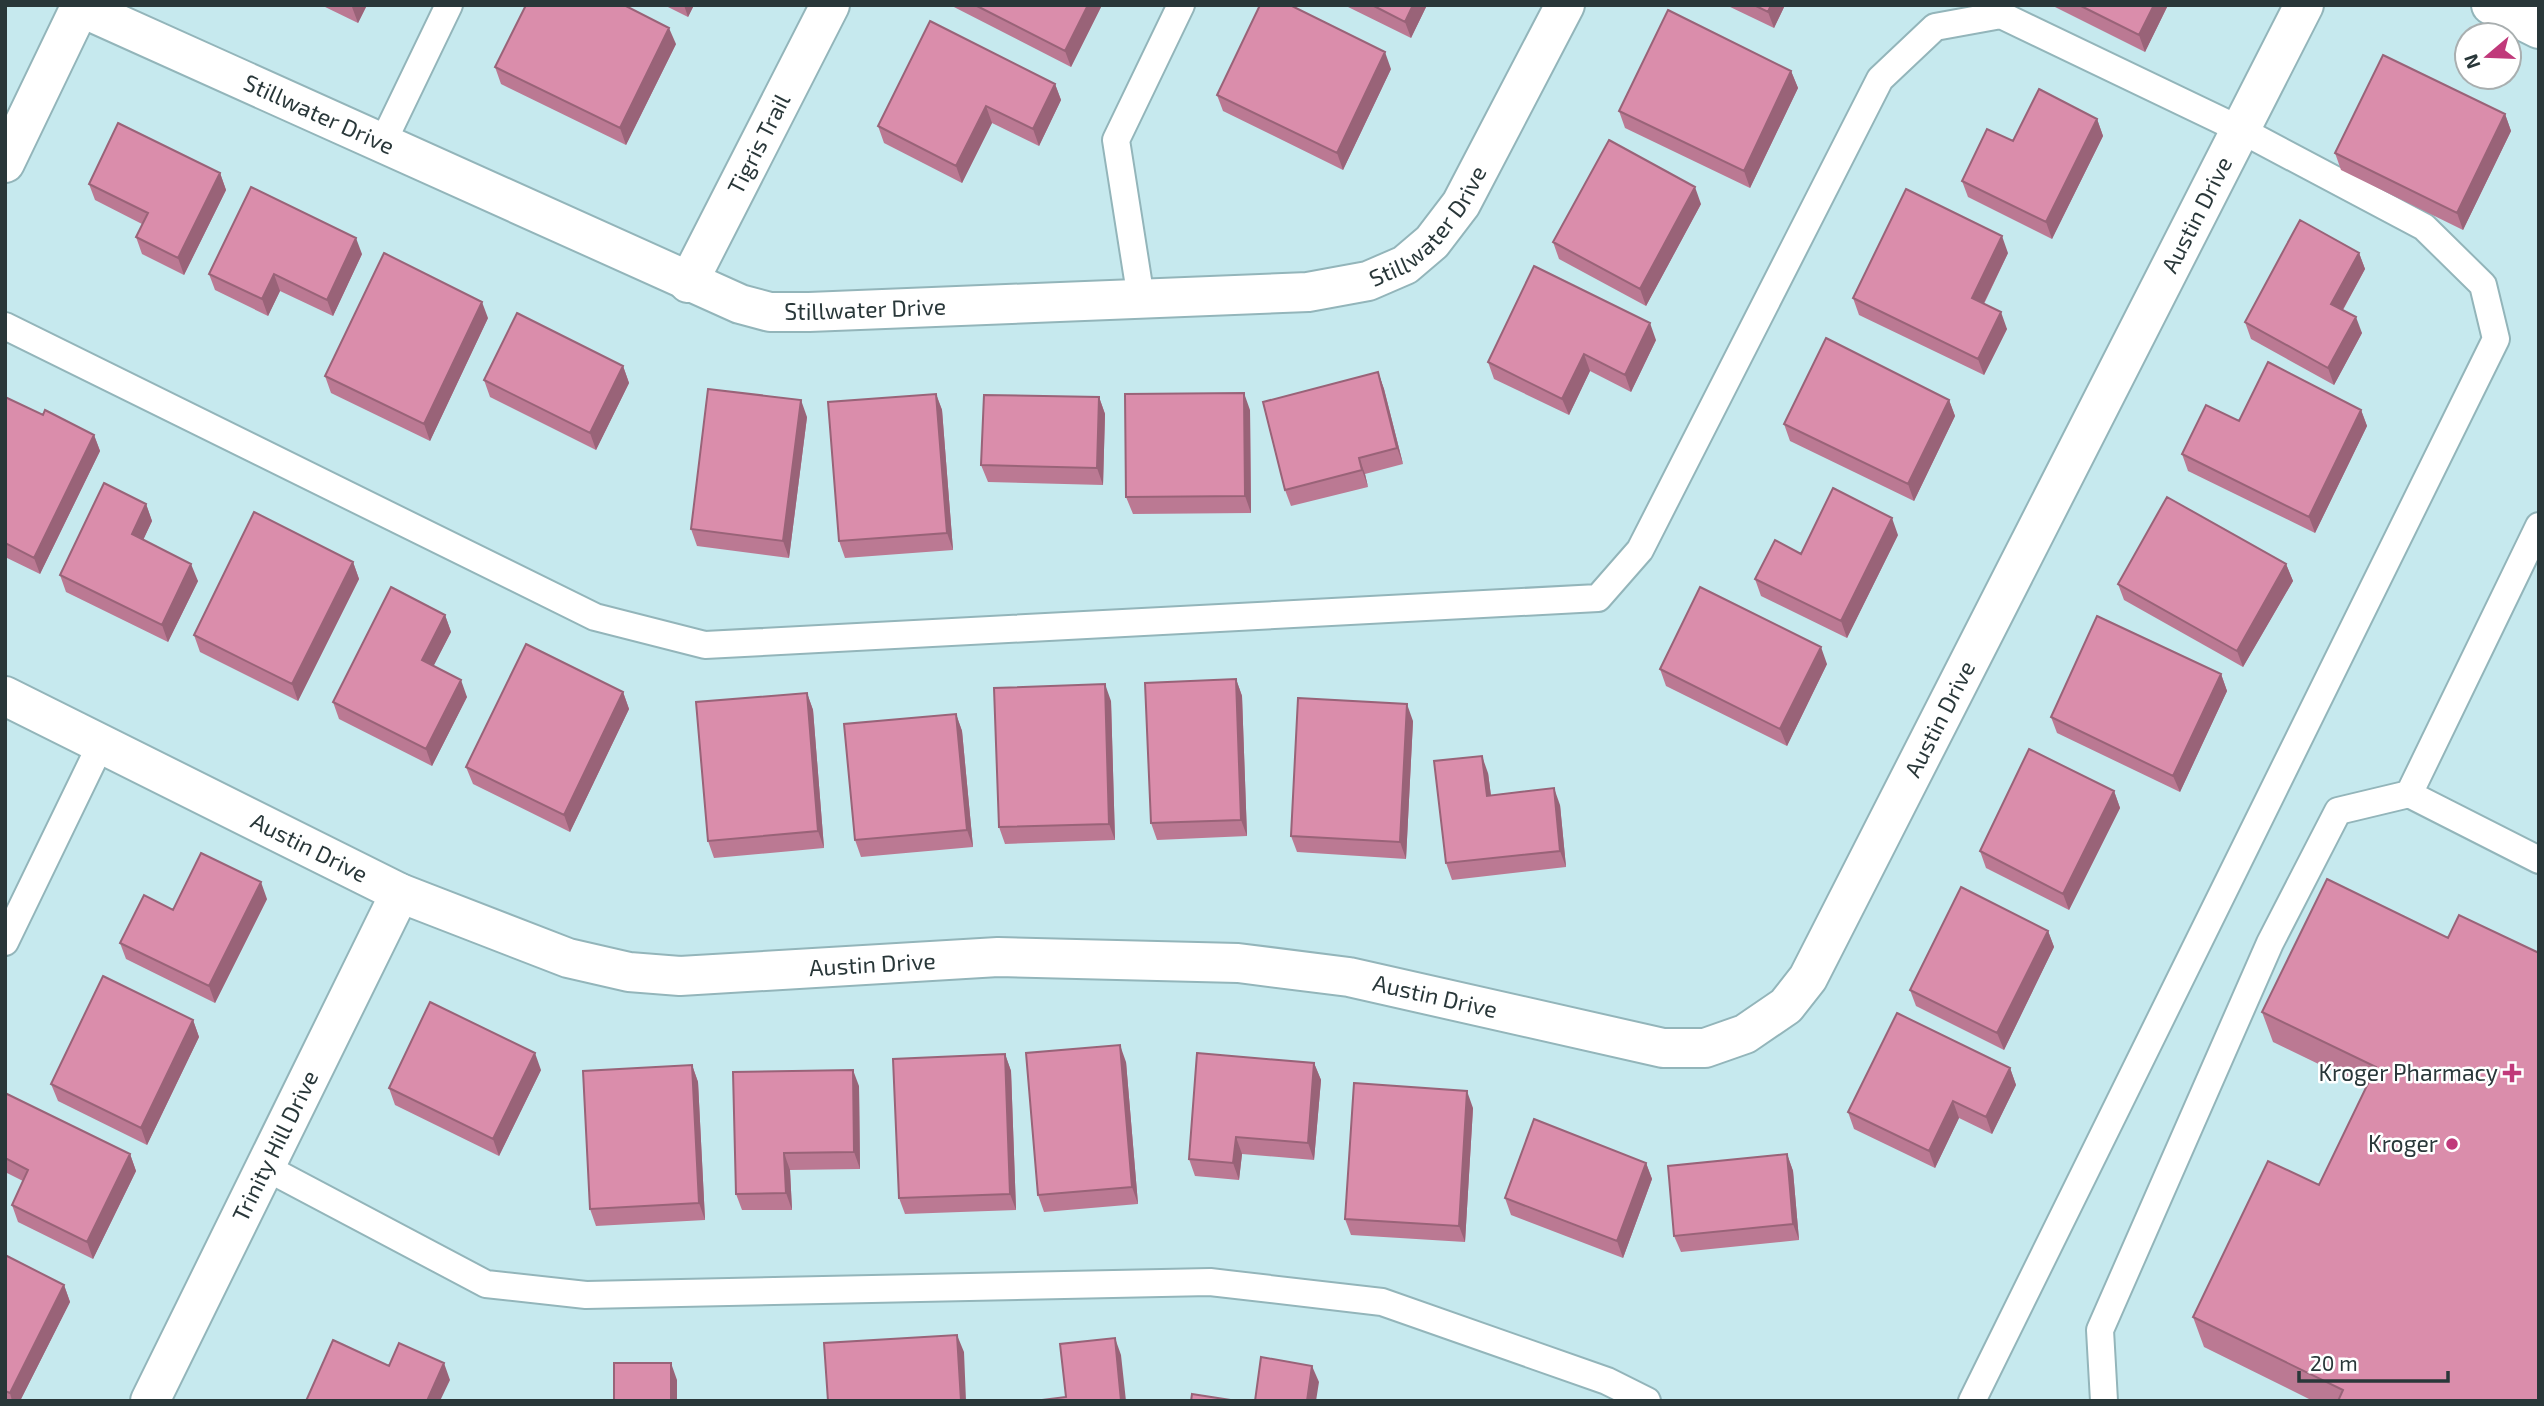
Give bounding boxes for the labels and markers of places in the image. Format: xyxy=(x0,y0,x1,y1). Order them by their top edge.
place label: Kroger Pharmacy xyxy=(2318,1058,2498,1086)
marker: Kroger Pharmacy xyxy=(2504,1065,2520,1081)
place label: Kroger xyxy=(2368,1129,2438,1157)
marker: Kroger xyxy=(2444,1136,2460,1152)

